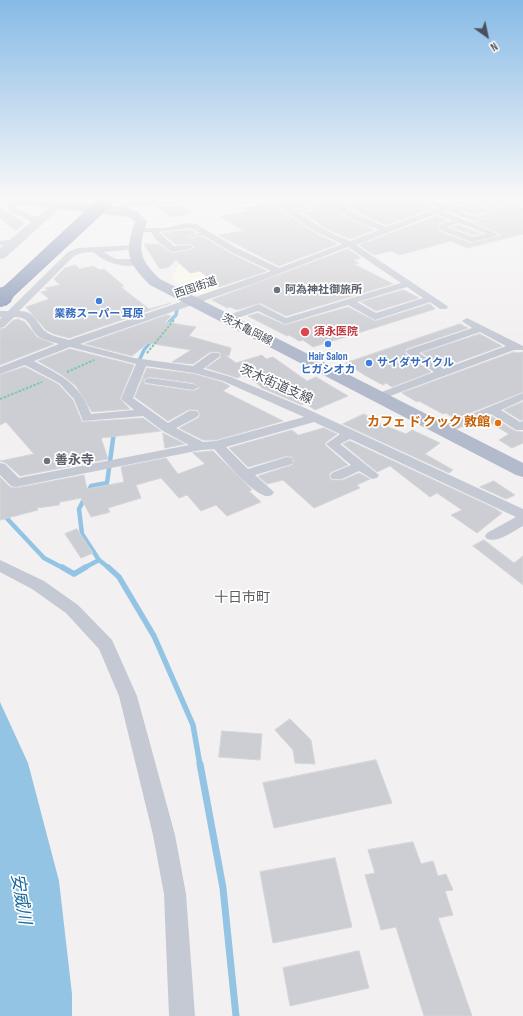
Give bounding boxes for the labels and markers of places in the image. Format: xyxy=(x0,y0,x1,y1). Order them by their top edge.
place label: 阿為神社御旅所 xyxy=(285,283,362,297)
marker: 阿為神社御旅所 xyxy=(272,285,282,295)
marker: 業務スーパー 耳原 xyxy=(94,296,104,306)
place label: 業務スーパー 耳原 xyxy=(54,307,144,321)
place label: 須永医院 xyxy=(314,325,358,339)
marker: 須永医院 xyxy=(299,326,311,338)
marker: Hair Salon ヒガシオカ xyxy=(323,339,333,349)
place label: Hair Salon ヒガシオカ xyxy=(301,350,355,376)
place label: サイダサイクル xyxy=(377,356,454,370)
marker: サイダサイクル xyxy=(364,358,374,368)
place label: カフェ ド クック 敦館 xyxy=(367,415,490,431)
marker: カフェ ド クック 敦館 xyxy=(493,418,503,428)
place label: 善永寺 xyxy=(55,453,94,469)
marker: 善永寺 xyxy=(42,456,52,466)

